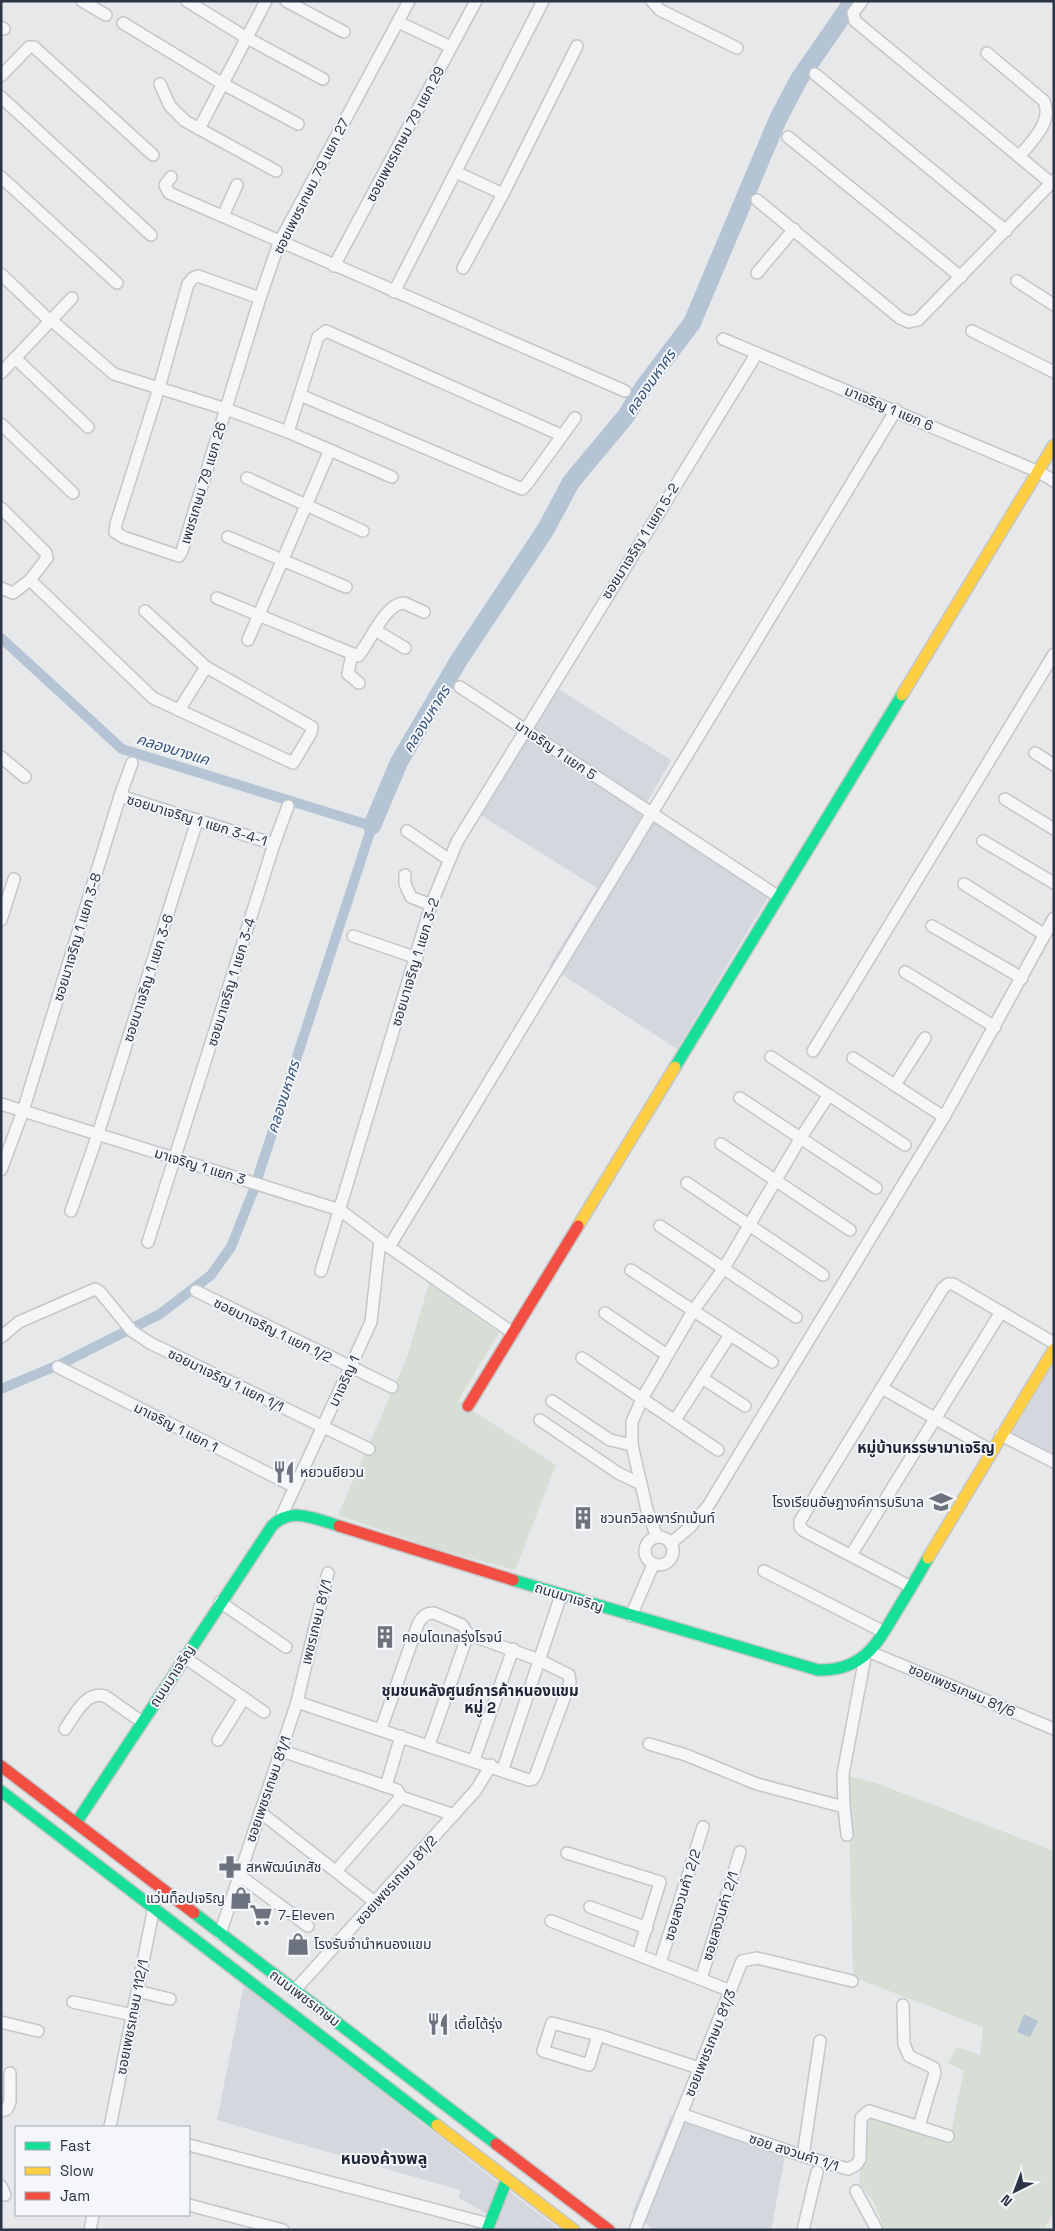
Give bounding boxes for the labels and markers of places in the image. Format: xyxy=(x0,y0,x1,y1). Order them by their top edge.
restaurant icon: หยวนยียวน xyxy=(271,1459,297,1485)
place label: หยวนยียวน xyxy=(300,1463,364,1481)
school or university icon: โรงเรียนอัษฎางค์การบริบาล xyxy=(928,1489,954,1515)
place label: โรงเรียนอัษฎางค์การบริบาล xyxy=(772,1493,924,1511)
building icon: ชวนถวิลอพาร์ทเม้นท์ xyxy=(570,1505,596,1531)
place label: ชวนถวิลอพาร์ทเม้นท์ xyxy=(600,1509,715,1527)
building icon: คอนโดเทลรุ่งโรจน์ xyxy=(372,1624,398,1650)
place label: คอนโดเทลรุ่งโรจน์ xyxy=(402,1628,502,1646)
pharmacy icon: สหพัฒน์เภสัช xyxy=(217,1854,243,1880)
place label: สหพัฒน์เภสัช xyxy=(246,1858,321,1876)
shop icon: แว่นท็อปเจริญ xyxy=(228,1885,254,1911)
place label: แว่นท็อปเจริญ xyxy=(146,1889,225,1907)
supermarket icon: 7-Eleven xyxy=(248,1902,274,1928)
place label: 7-Eleven xyxy=(278,1906,335,1924)
shop icon: โรงรับจำนำหนองแขม xyxy=(285,1931,311,1957)
place label: โรงรับจำนำหนองแขม xyxy=(314,1935,432,1953)
restaurant icon: เตี้ยโต้รุ่ง xyxy=(425,2011,451,2037)
place label: เตี้ยโต้รุ่ง xyxy=(454,2014,503,2033)

